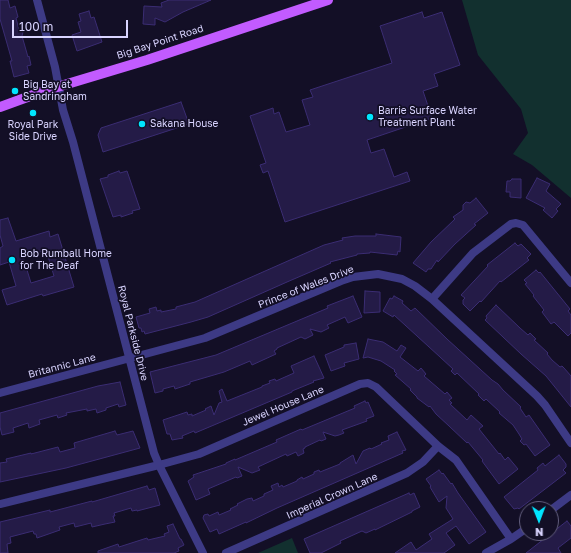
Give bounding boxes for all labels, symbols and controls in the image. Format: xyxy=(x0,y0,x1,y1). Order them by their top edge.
scale bar xyxy=(14,12,130,38)
text: 100 m xyxy=(19,19,53,34)
street label: Big Bay Point Road xyxy=(115,22,205,62)
place label: Big Bay at Sandringham xyxy=(23,79,87,102)
marker: Big Bay at Sandringham xyxy=(10,86,20,96)
place label: Barrie Surface Water Treatment Plant xyxy=(378,105,477,128)
marker: Royal Park Side Drive xyxy=(28,108,38,118)
marker: Barrie Surface Water Treatment Plant xyxy=(365,112,375,122)
place label: Sakana House xyxy=(150,118,218,130)
place label: Royal Park Side Drive xyxy=(8,119,58,142)
marker: Sakana House xyxy=(137,119,147,129)
place label: Bob Rumball Home for The Deaf xyxy=(20,248,112,272)
marker: Bob Rumball Home for The Deaf xyxy=(7,255,17,265)
street label: Prince of Wales Drive xyxy=(257,263,355,311)
street label: Royal Parkside Drive xyxy=(115,284,151,382)
street label: Britannic Lane xyxy=(27,351,97,381)
street label: Jewel House Lane xyxy=(240,383,326,429)
street label: Imperial Crown Lane xyxy=(285,470,379,522)
north arrow xyxy=(519,501,559,541)
text: N xyxy=(535,526,544,539)

